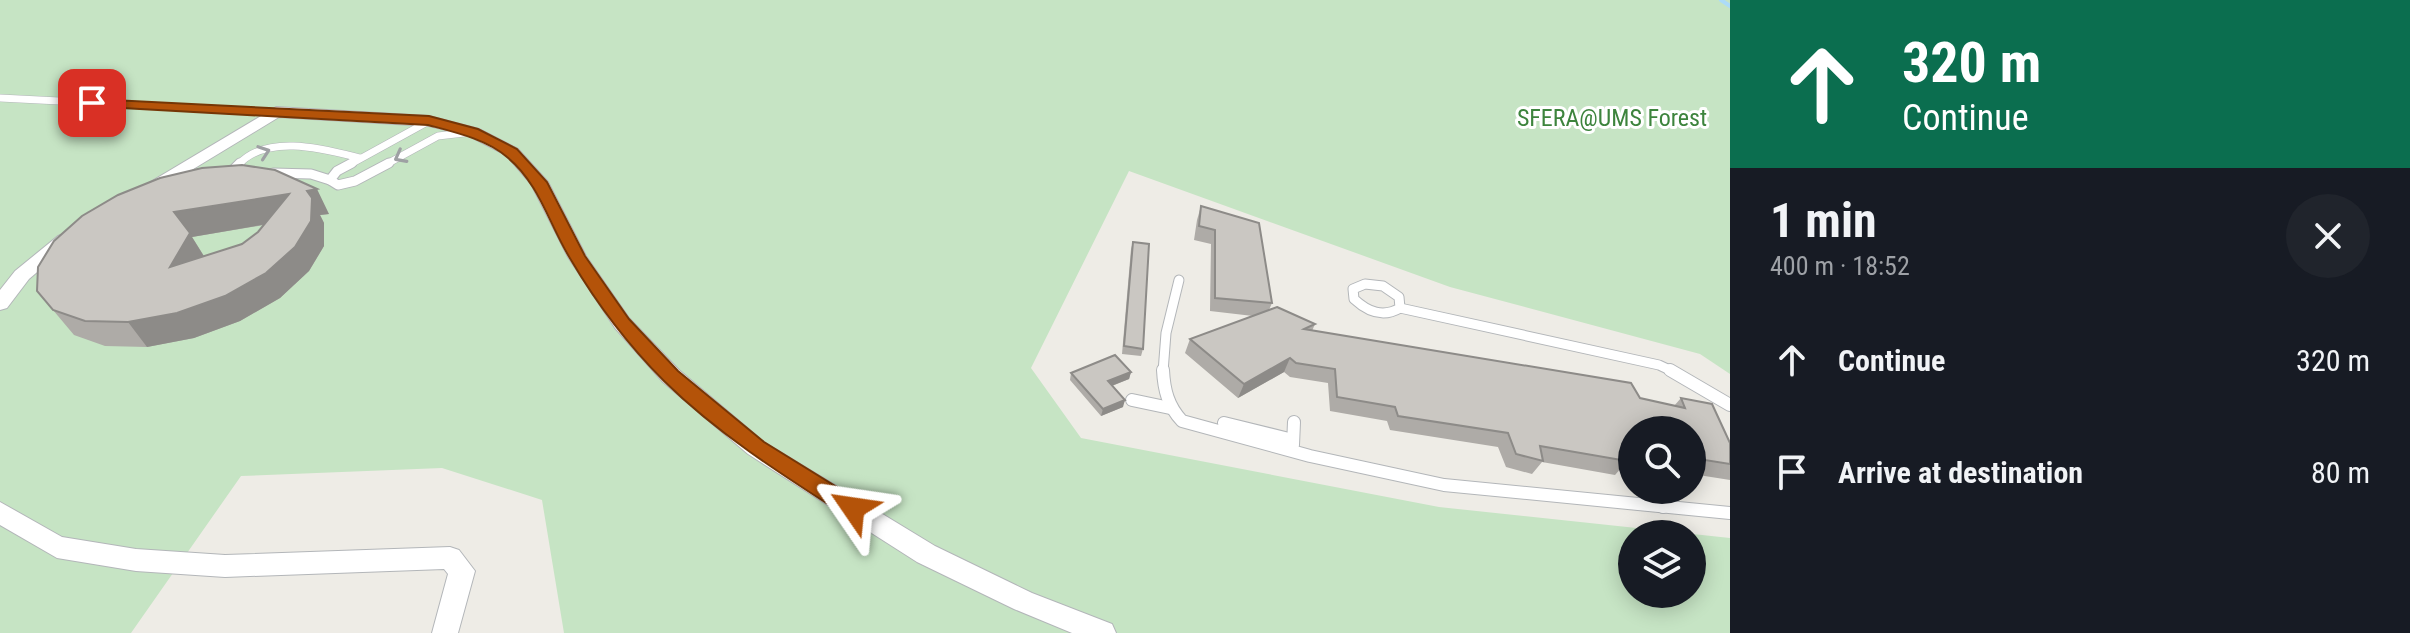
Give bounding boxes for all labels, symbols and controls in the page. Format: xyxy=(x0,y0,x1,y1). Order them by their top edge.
text: 320 m xyxy=(1902,30,2041,96)
icon: ahead xyxy=(1770,32,1874,136)
pin xyxy=(58,69,126,137)
icon: arrive xyxy=(70,81,114,125)
text: Continue xyxy=(1902,97,2029,139)
park label: SFERA@UMS Forest xyxy=(1517,104,1707,132)
one-way arrow xyxy=(257,145,271,161)
one-way arrow xyxy=(394,147,408,162)
text: 1 min xyxy=(1770,192,1877,249)
button: close xyxy=(2286,194,2370,278)
text: 400 m · 18:52 xyxy=(1770,251,1910,281)
icon: ahead xyxy=(1770,338,1814,382)
text: Continue xyxy=(1838,343,1945,378)
text: 320 m xyxy=(2296,343,2370,378)
map controls xyxy=(1618,416,1706,608)
button: search xyxy=(1618,416,1706,504)
icon: arrive xyxy=(1770,450,1814,494)
text: Arrive at destination xyxy=(1838,455,2083,490)
text: 80 m xyxy=(2311,455,2370,490)
position arrow xyxy=(811,466,895,550)
button: layers xyxy=(1618,520,1706,608)

